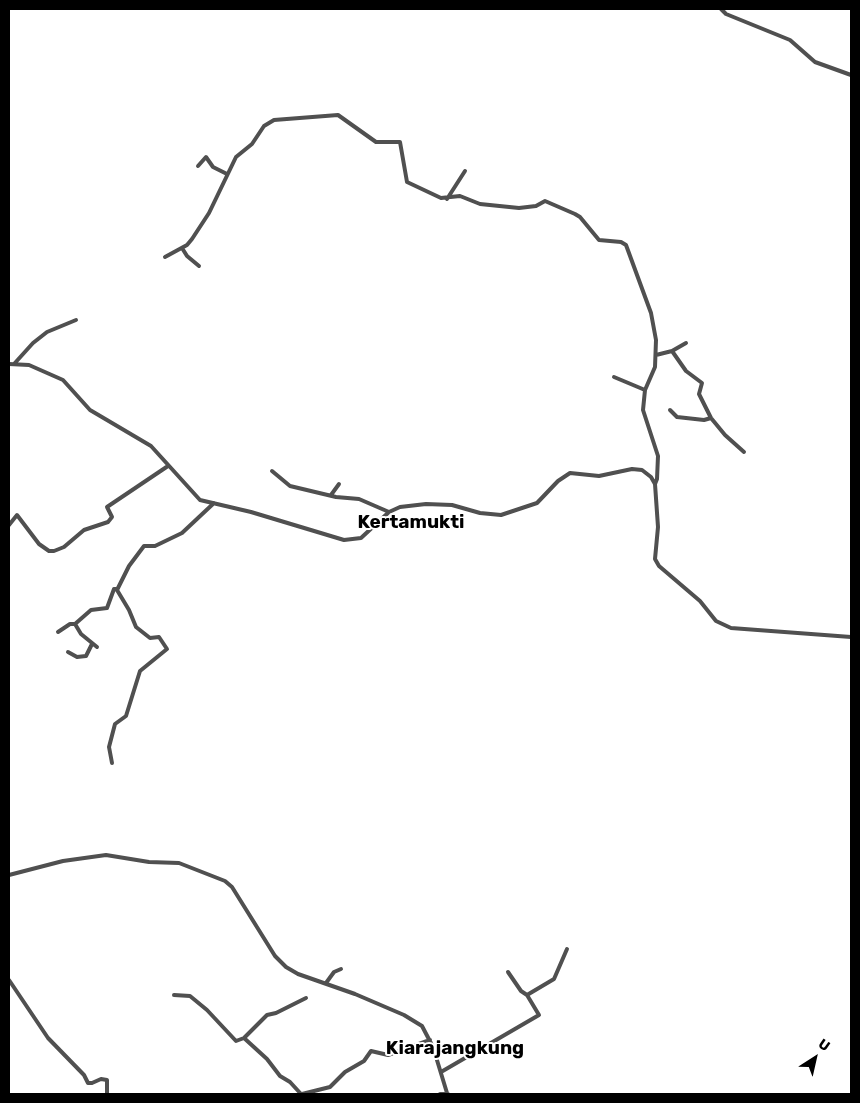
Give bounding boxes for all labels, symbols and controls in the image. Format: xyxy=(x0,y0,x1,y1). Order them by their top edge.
district label: Kertamukti xyxy=(357,512,465,534)
north arrow xyxy=(790,1033,840,1083)
text: U xyxy=(815,1035,833,1055)
district label: Kiarajangkung xyxy=(386,1038,524,1060)

